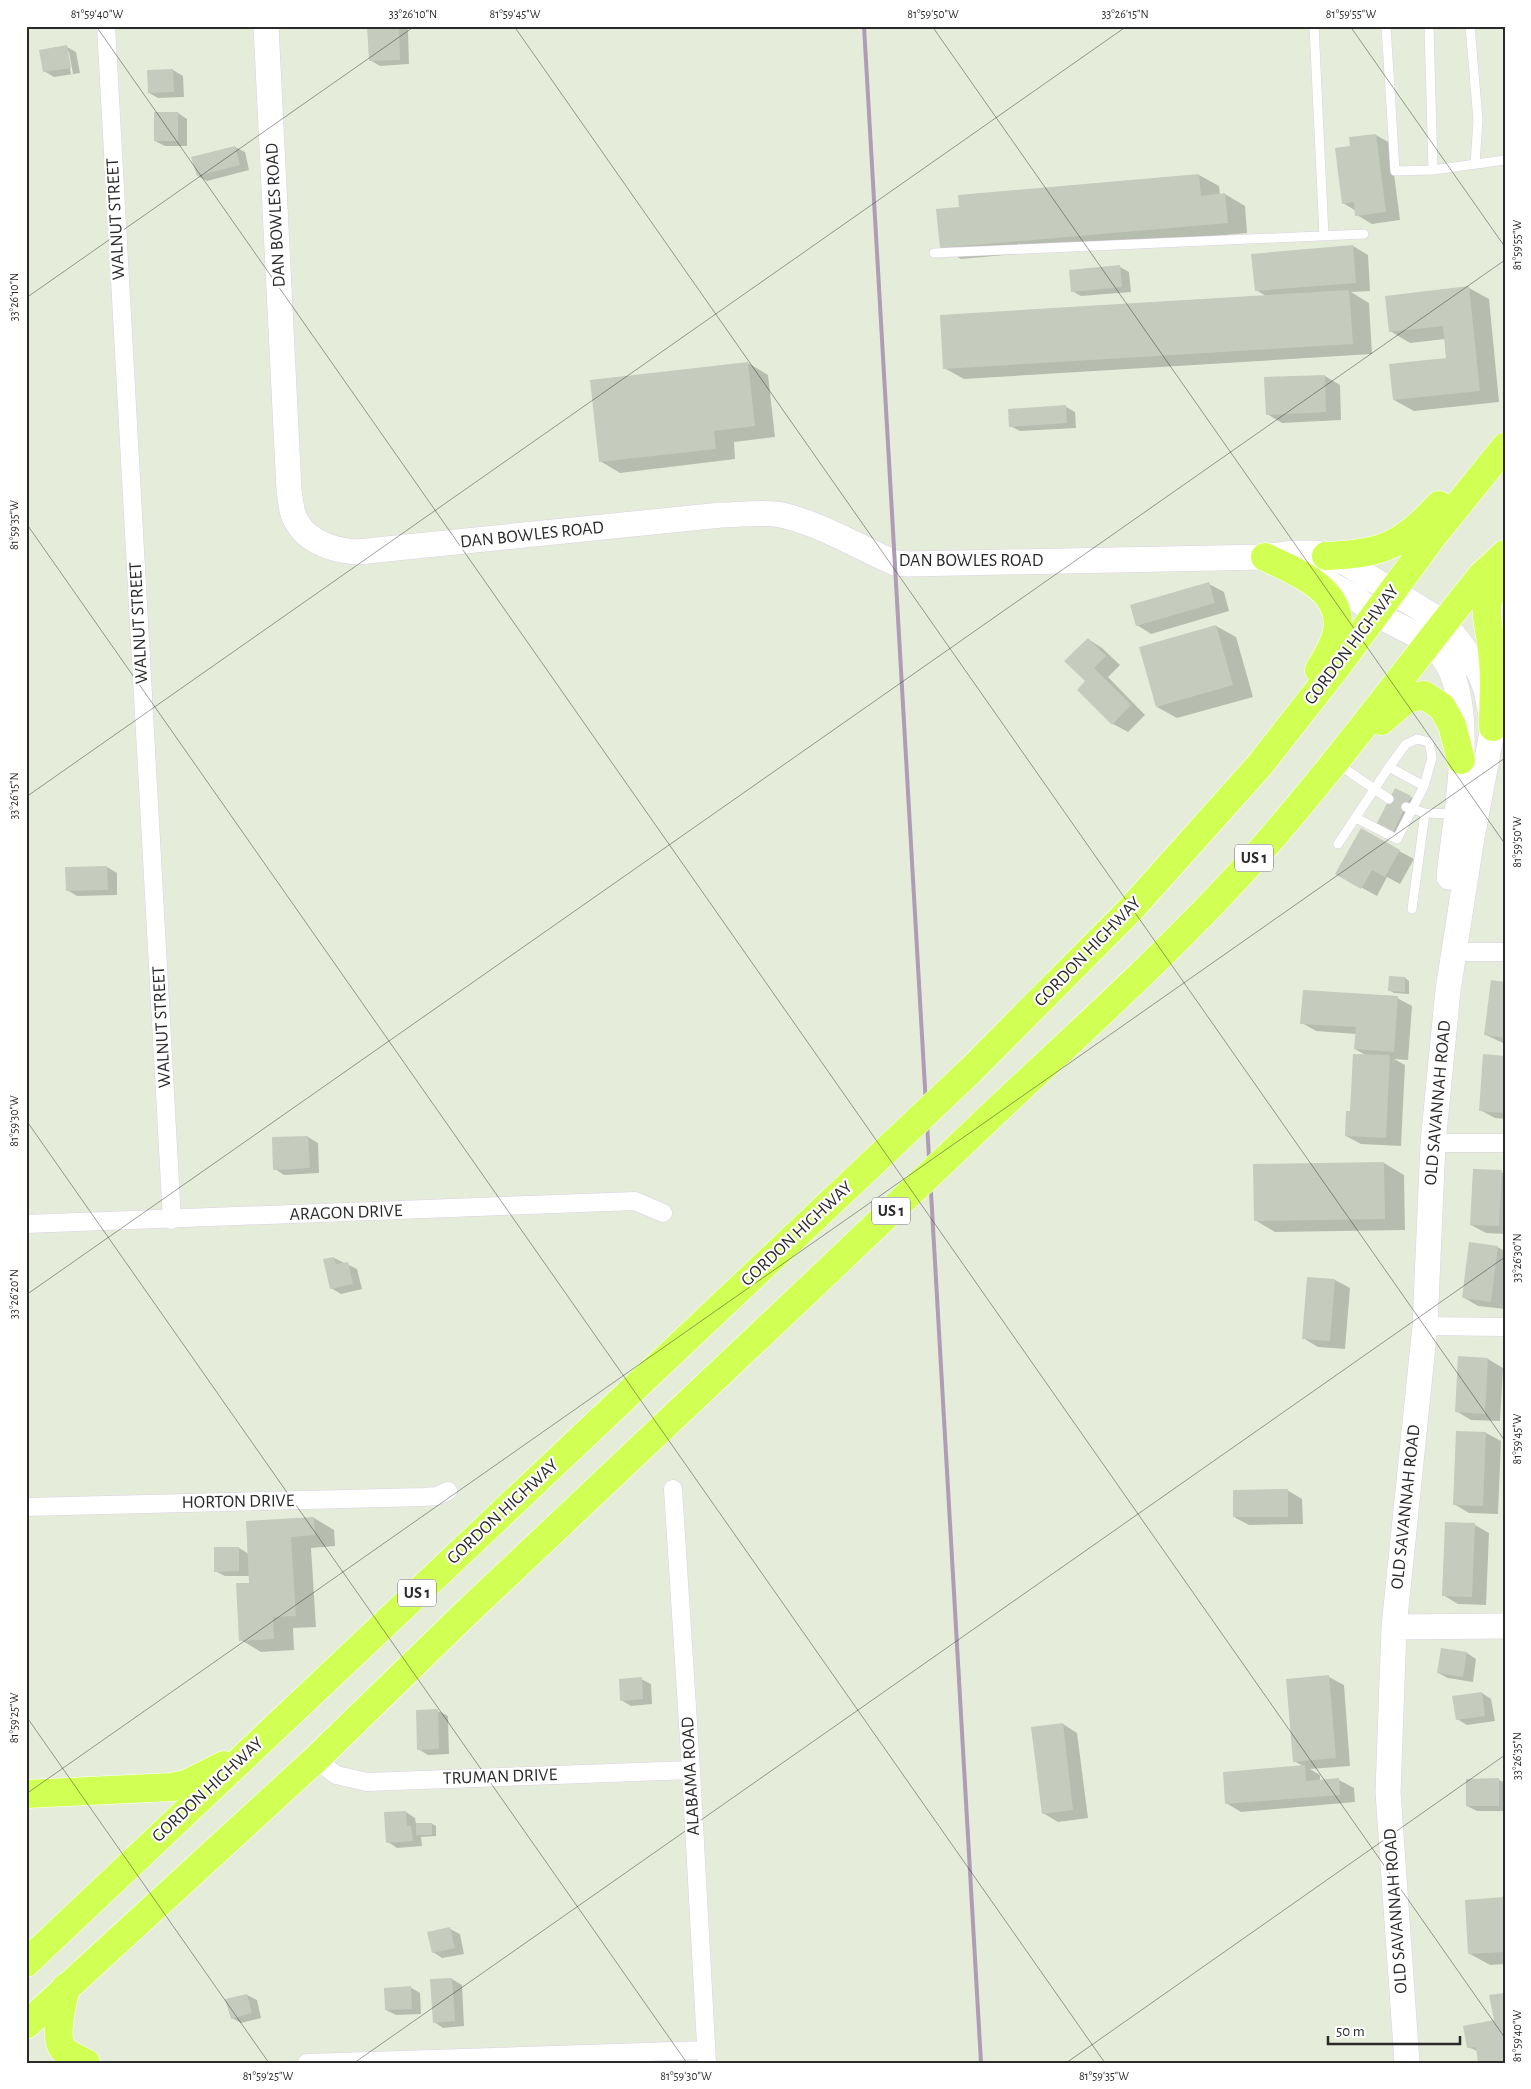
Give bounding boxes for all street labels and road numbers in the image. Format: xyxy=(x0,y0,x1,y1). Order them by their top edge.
street label: DAN BOWLES ROAD xyxy=(263,142,289,288)
street label: WALNUT STREET xyxy=(104,157,128,280)
street label: DAN BOWLES ROAD xyxy=(459,518,605,552)
street label: DAN BOWLES ROAD xyxy=(899,552,1043,570)
street label: WALNUT STREET xyxy=(127,561,151,684)
street label: GORDON HIGHWAY xyxy=(1301,581,1403,708)
road number: US 1 xyxy=(1235,844,1273,871)
street label: GORDON HIGHWAY xyxy=(1031,893,1145,1010)
street label: WALNUT STREET xyxy=(150,965,174,1088)
street label: OLD SAVANNAH ROAD xyxy=(1422,1020,1454,1186)
street label: GORDON HIGHWAY xyxy=(738,1178,856,1290)
road number: US 1 xyxy=(872,1198,910,1224)
street label: ARAGON DRIVE xyxy=(289,1202,403,1224)
street label: OLD SAVANNAH ROAD xyxy=(1388,1424,1424,1590)
street label: GORDON HIGHWAY xyxy=(444,1456,562,1568)
street label: HORTON DRIVE xyxy=(182,1492,295,1512)
road number: US 1 xyxy=(398,1580,436,1606)
street label: ALABAMA ROAD xyxy=(679,1716,703,1836)
street label: GORDON HIGHWAY xyxy=(149,1734,267,1846)
street label: TRUMAN DRIVE xyxy=(442,1766,558,1788)
street label: OLD SAVANNAH ROAD xyxy=(1381,1828,1411,1994)

